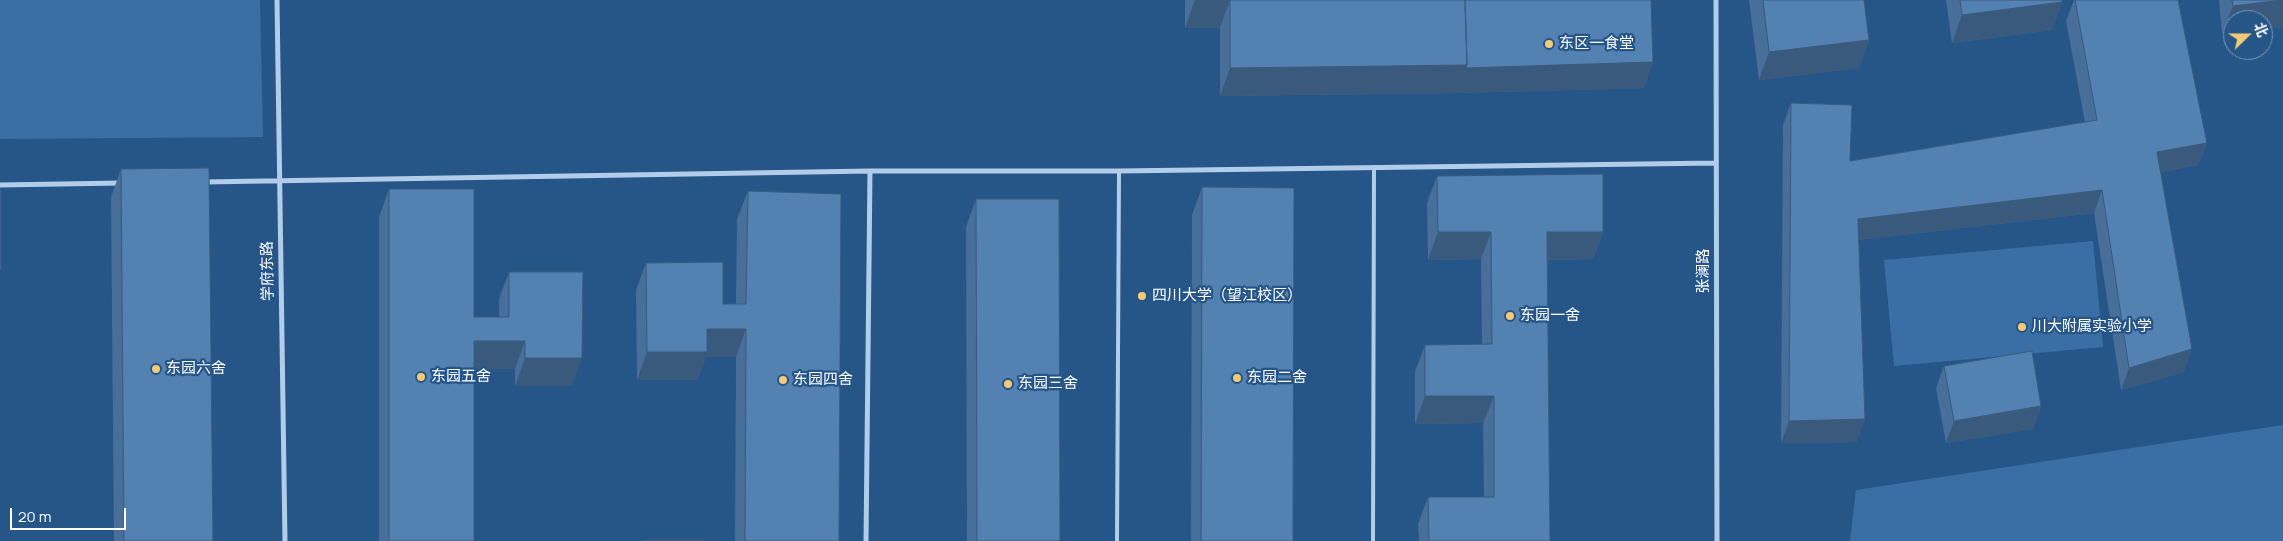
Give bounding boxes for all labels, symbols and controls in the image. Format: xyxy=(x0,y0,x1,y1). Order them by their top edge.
north arrow xyxy=(2223,10,2273,60)
text: 北 xyxy=(2250,20,2273,40)
place label: 东区一食堂 xyxy=(1559,35,1634,53)
marker: 东区一食堂 xyxy=(1543,38,1555,50)
street label: 学府东路 xyxy=(258,241,278,301)
street label: 张澜路 xyxy=(1695,249,1713,293)
place label: 四川大学（望江校区） xyxy=(1152,287,1302,305)
marker: 四川大学（望江校区） xyxy=(1136,290,1148,302)
place label: 东园一舍 xyxy=(1520,307,1580,325)
marker: 东园一舍 xyxy=(1504,310,1516,322)
place label: 川大附属实验小学 xyxy=(2032,318,2152,336)
marker: 川大附属实验小学 xyxy=(2016,321,2028,333)
place label: 东园六舍 xyxy=(166,360,226,378)
marker: 东园六舍 xyxy=(150,363,162,375)
place label: 东园五舍 xyxy=(431,368,491,386)
place label: 东园二舍 xyxy=(1247,369,1307,387)
marker: 东园五舍 xyxy=(415,371,427,383)
place label: 东园四舍 xyxy=(793,371,853,389)
marker: 东园二舍 xyxy=(1231,372,1243,384)
marker: 东园四舍 xyxy=(777,374,789,386)
place label: 东园三舍 xyxy=(1018,375,1078,393)
marker: 东园三舍 xyxy=(1002,378,1014,390)
scale bar xyxy=(12,498,129,530)
text: 20 m xyxy=(18,506,51,527)

